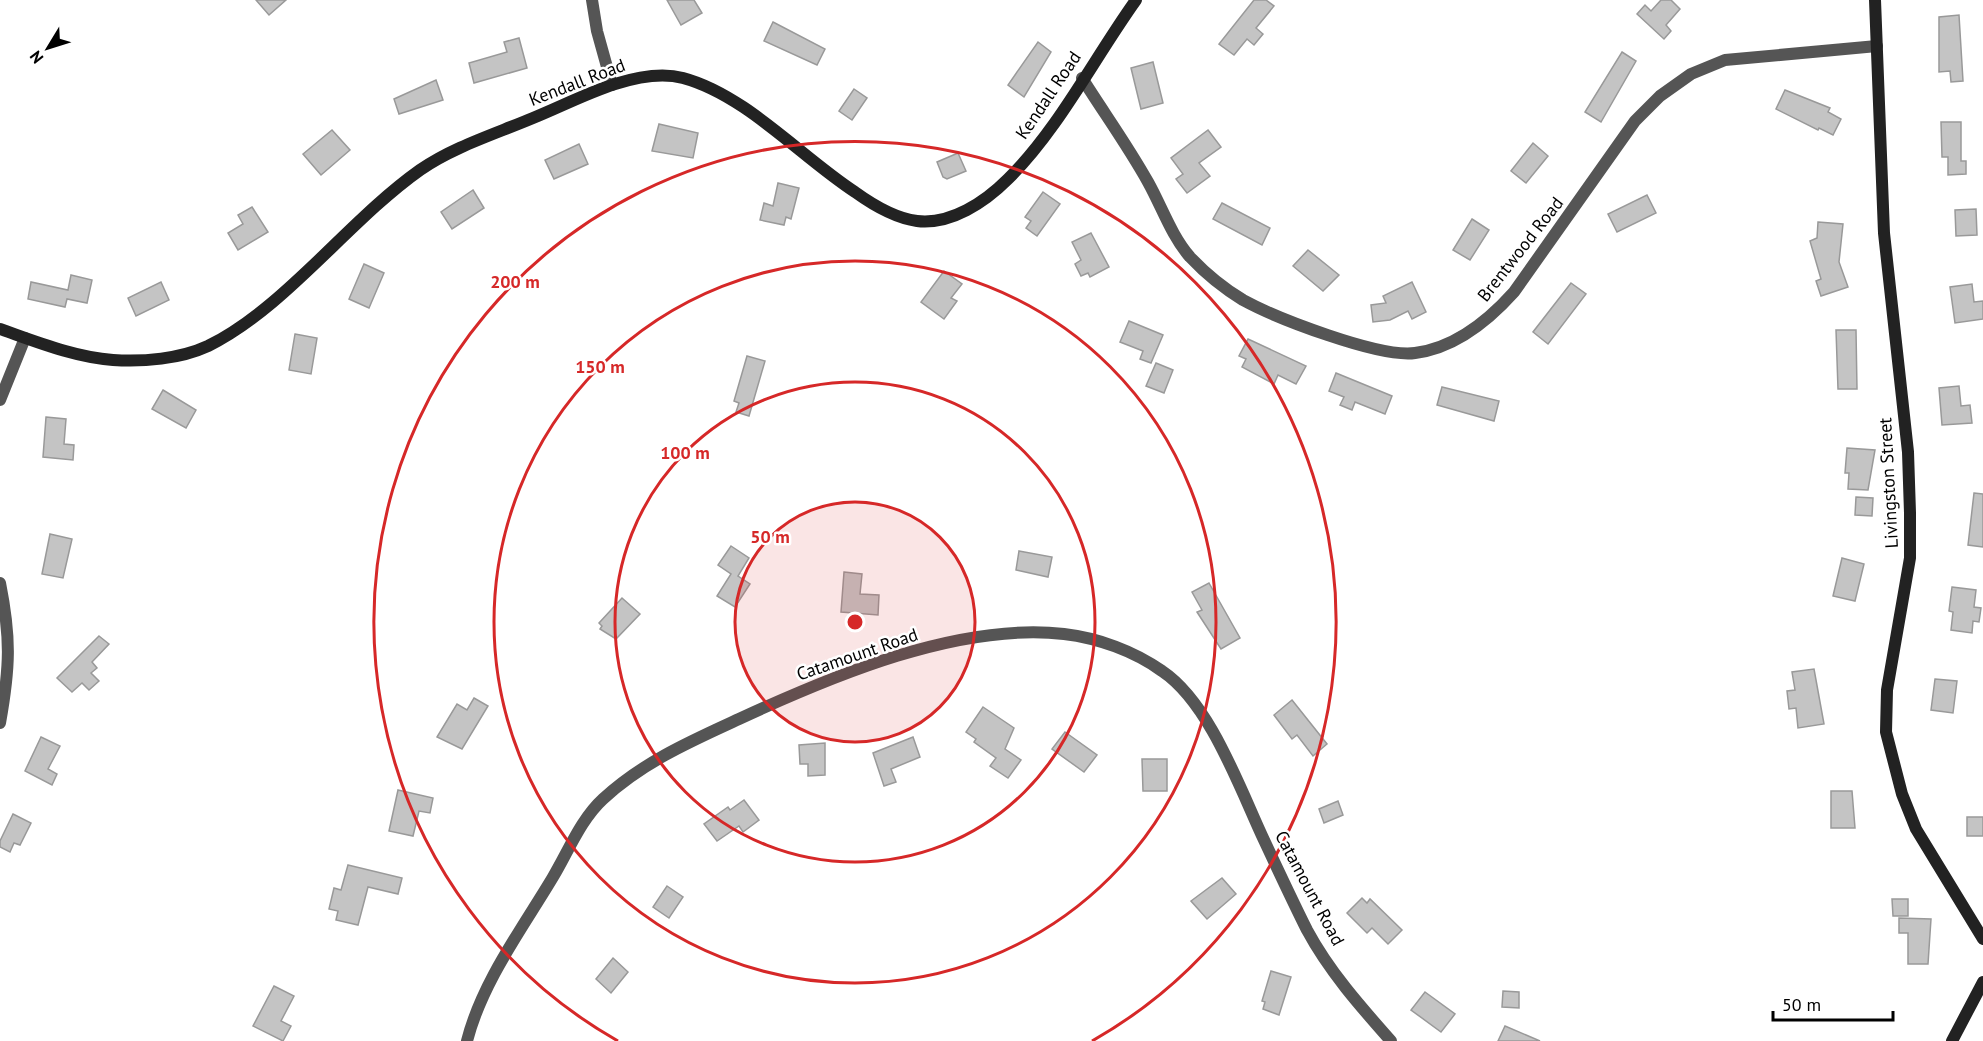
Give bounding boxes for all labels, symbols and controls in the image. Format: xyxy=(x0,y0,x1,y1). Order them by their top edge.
north arrow xyxy=(18,18,78,78)
text: N xyxy=(25,47,47,68)
street label: Kendall Road xyxy=(1010,47,1086,143)
street label: Kendall Road xyxy=(526,53,628,111)
street label: Brentwood Road xyxy=(1472,192,1568,306)
text: 200 m xyxy=(490,270,540,293)
text: 150 m xyxy=(575,355,625,378)
street label: Livingston Street xyxy=(1873,417,1903,549)
text: 100 m xyxy=(660,441,710,464)
text: 50 m xyxy=(750,525,790,548)
centre of rings xyxy=(845,612,865,632)
street label: Catamount Road xyxy=(793,622,921,686)
street label: Catamount Road xyxy=(1270,827,1350,949)
scale bar xyxy=(1773,984,1893,1022)
text: 50 m xyxy=(1782,993,1821,1016)

